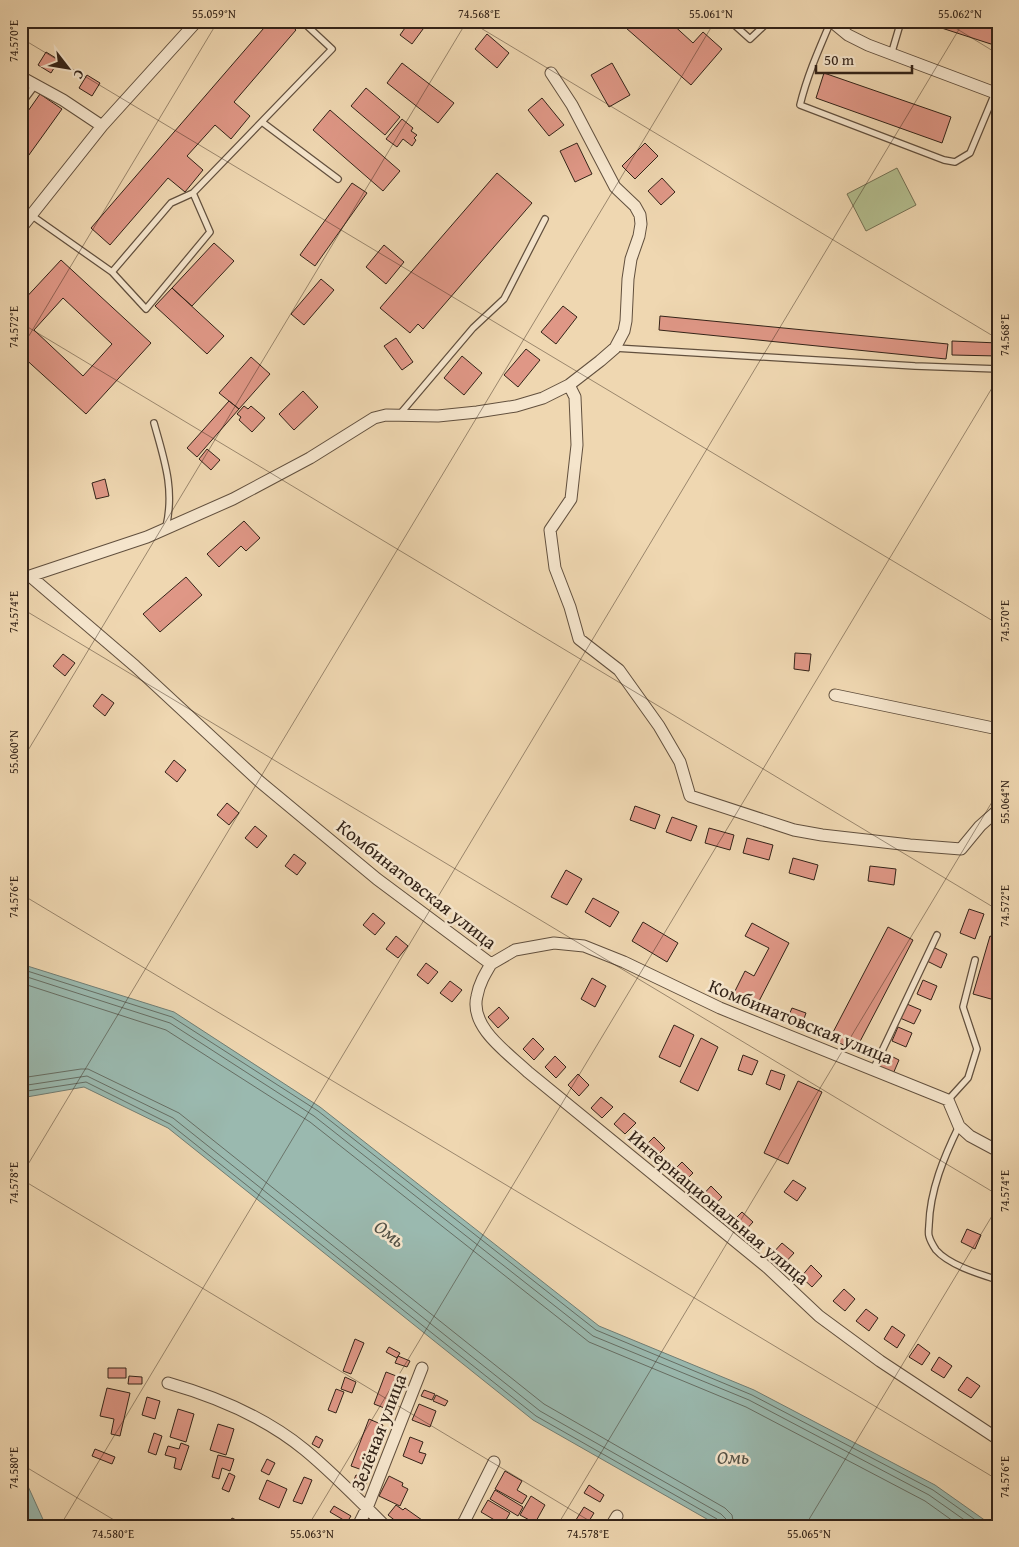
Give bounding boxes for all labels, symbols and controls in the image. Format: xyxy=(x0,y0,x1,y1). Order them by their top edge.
text: 55.059°N xyxy=(192,5,236,22)
text: 74.568°E xyxy=(458,5,500,22)
text: 55.061°N xyxy=(689,5,733,22)
text: 55.062°N xyxy=(938,5,982,22)
text: 74.570°E xyxy=(5,20,22,62)
north arrow xyxy=(42,42,92,92)
scale bar xyxy=(816,42,913,74)
text: 50 m xyxy=(824,49,855,70)
text: С xyxy=(68,66,90,83)
text: 74.572°E xyxy=(5,306,22,348)
text: 74.568°E xyxy=(996,314,1013,356)
text: 74.574°E xyxy=(5,591,22,633)
text: 74.570°E xyxy=(996,600,1013,642)
text: 55.060°N xyxy=(5,730,22,774)
text: 55.064°N xyxy=(996,780,1013,824)
street label: Комбинатовская улица xyxy=(331,812,503,956)
text: 74.576°E xyxy=(5,876,22,918)
text: 74.572°E xyxy=(996,885,1013,927)
street label: Комбинатовская улица xyxy=(705,971,897,1071)
street label: Интернациональная улица xyxy=(622,1123,816,1291)
text: 74.578°E xyxy=(5,1162,22,1204)
text: 74.574°E xyxy=(996,1170,1013,1212)
water label: Омь xyxy=(368,1212,412,1254)
street label: Зелёная улица xyxy=(343,1369,413,1495)
water label: Омь xyxy=(717,1442,749,1471)
text: 74.580°E xyxy=(5,1447,22,1489)
text: 74.576°E xyxy=(996,1456,1013,1498)
text: 74.580°E xyxy=(92,1525,134,1542)
text: 55.063°N xyxy=(290,1525,334,1542)
text: 74.578°E xyxy=(567,1525,609,1542)
text: 55.065°N xyxy=(787,1525,831,1542)

